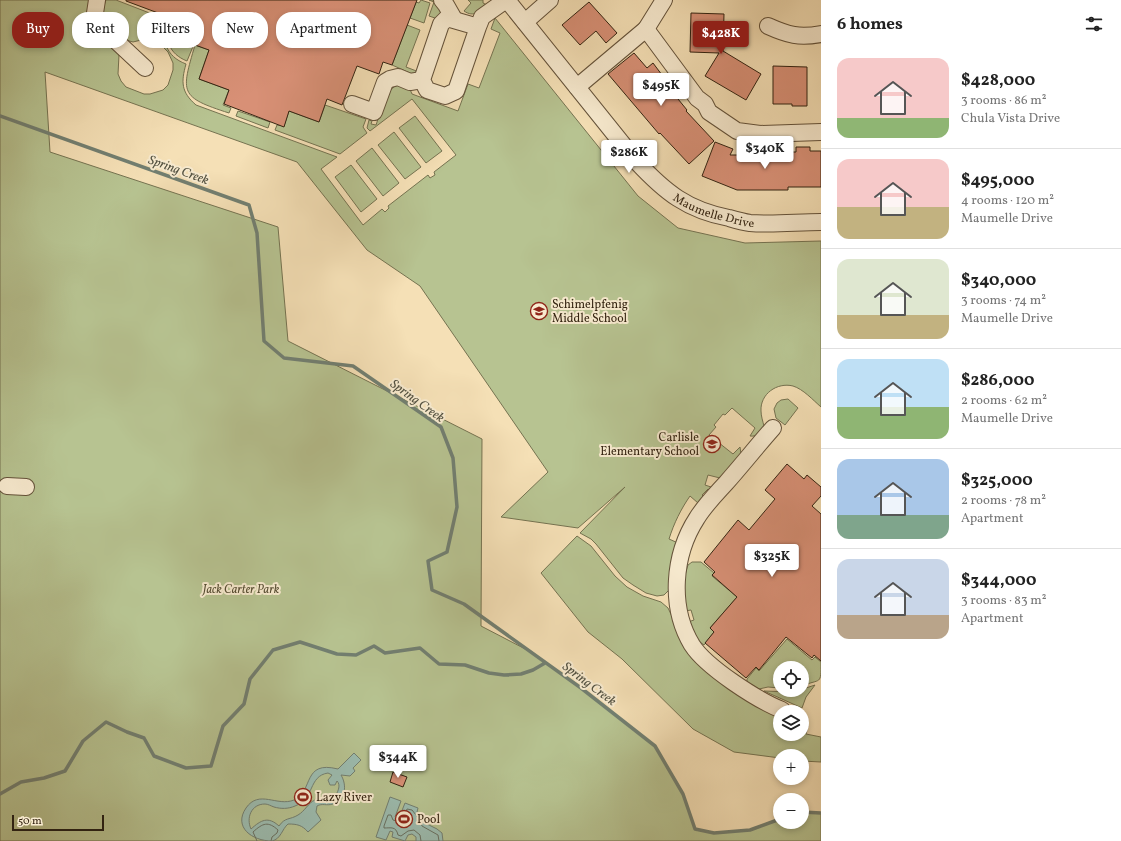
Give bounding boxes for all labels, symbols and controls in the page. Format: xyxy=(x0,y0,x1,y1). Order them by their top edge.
chip: Buy xyxy=(12,12,64,48)
chip: Rent xyxy=(72,12,129,48)
chip: Filters xyxy=(137,12,204,48)
chip: New xyxy=(212,12,268,48)
chip: Apartment xyxy=(276,12,371,48)
text: 6 homes xyxy=(837,13,903,36)
icon: filters xyxy=(1083,13,1105,35)
pin: $428K xyxy=(693,21,749,55)
text: $428K xyxy=(702,25,740,43)
text: $428,000 xyxy=(961,69,1035,92)
pin: $495K xyxy=(633,73,689,107)
icon: home xyxy=(869,74,917,122)
text: $495K xyxy=(642,77,680,95)
text: 3 rooms · 86 m² xyxy=(961,92,1046,110)
text: Chula Vista Drive xyxy=(961,110,1060,128)
pin: $340K xyxy=(737,136,793,170)
pin: $286K xyxy=(601,140,657,174)
text: $340K xyxy=(746,140,784,158)
text: $286K xyxy=(610,144,648,162)
water label: Spring Creek xyxy=(146,152,211,190)
text: $495,000 xyxy=(961,169,1035,192)
icon: home xyxy=(869,175,917,223)
street label: Maumelle Drive xyxy=(670,190,755,232)
text: 4 rooms · 120 m² xyxy=(961,192,1054,210)
text: Maumelle Drive xyxy=(961,210,1053,228)
text: $340,000 xyxy=(961,269,1036,292)
icon: home xyxy=(869,275,917,323)
text: 3 rooms · 74 m² xyxy=(961,292,1046,310)
place label: Schimelpfenig Middle School xyxy=(552,297,628,327)
school or university icon: Schimelpfenig Middle School xyxy=(529,301,549,321)
text: Maumelle Drive xyxy=(961,310,1053,328)
text: $286,000 xyxy=(961,369,1035,392)
icon: home xyxy=(869,375,917,423)
water label: Spring Creek xyxy=(386,376,448,427)
text: 2 rooms · 62 m² xyxy=(961,392,1047,410)
text: Maumelle Drive xyxy=(961,410,1053,428)
place label: Carlisle Elementary School xyxy=(600,430,699,460)
school or university icon: Carlisle Elementary School xyxy=(702,434,722,454)
text: $325,000 xyxy=(961,469,1033,492)
icon: home xyxy=(869,475,917,523)
text: 2 rooms · 78 m² xyxy=(961,492,1046,510)
text: Apartment xyxy=(961,510,1024,528)
pin: $325K xyxy=(744,544,800,578)
text: $325K xyxy=(754,548,790,566)
text: $344,000 xyxy=(961,569,1036,592)
icon: home xyxy=(869,575,917,623)
park label: Jack Carter Park xyxy=(202,582,280,598)
text: 3 rooms · 83 m² xyxy=(961,592,1047,610)
text: Apartment xyxy=(961,610,1024,628)
water label: Spring Creek xyxy=(558,658,619,711)
map controls xyxy=(773,661,809,829)
button: locate xyxy=(773,661,809,697)
button: layers xyxy=(773,705,809,741)
pin: $344K xyxy=(370,745,426,779)
text: $344K xyxy=(378,749,418,767)
button: + xyxy=(773,749,809,785)
sports icon: Lazy River xyxy=(293,787,313,807)
place label: Lazy River xyxy=(316,790,372,806)
button: − xyxy=(773,793,809,829)
sports icon: Pool xyxy=(394,809,414,829)
place label: Pool xyxy=(417,812,440,828)
scale bar xyxy=(12,813,104,832)
text: 50 m xyxy=(18,814,42,829)

